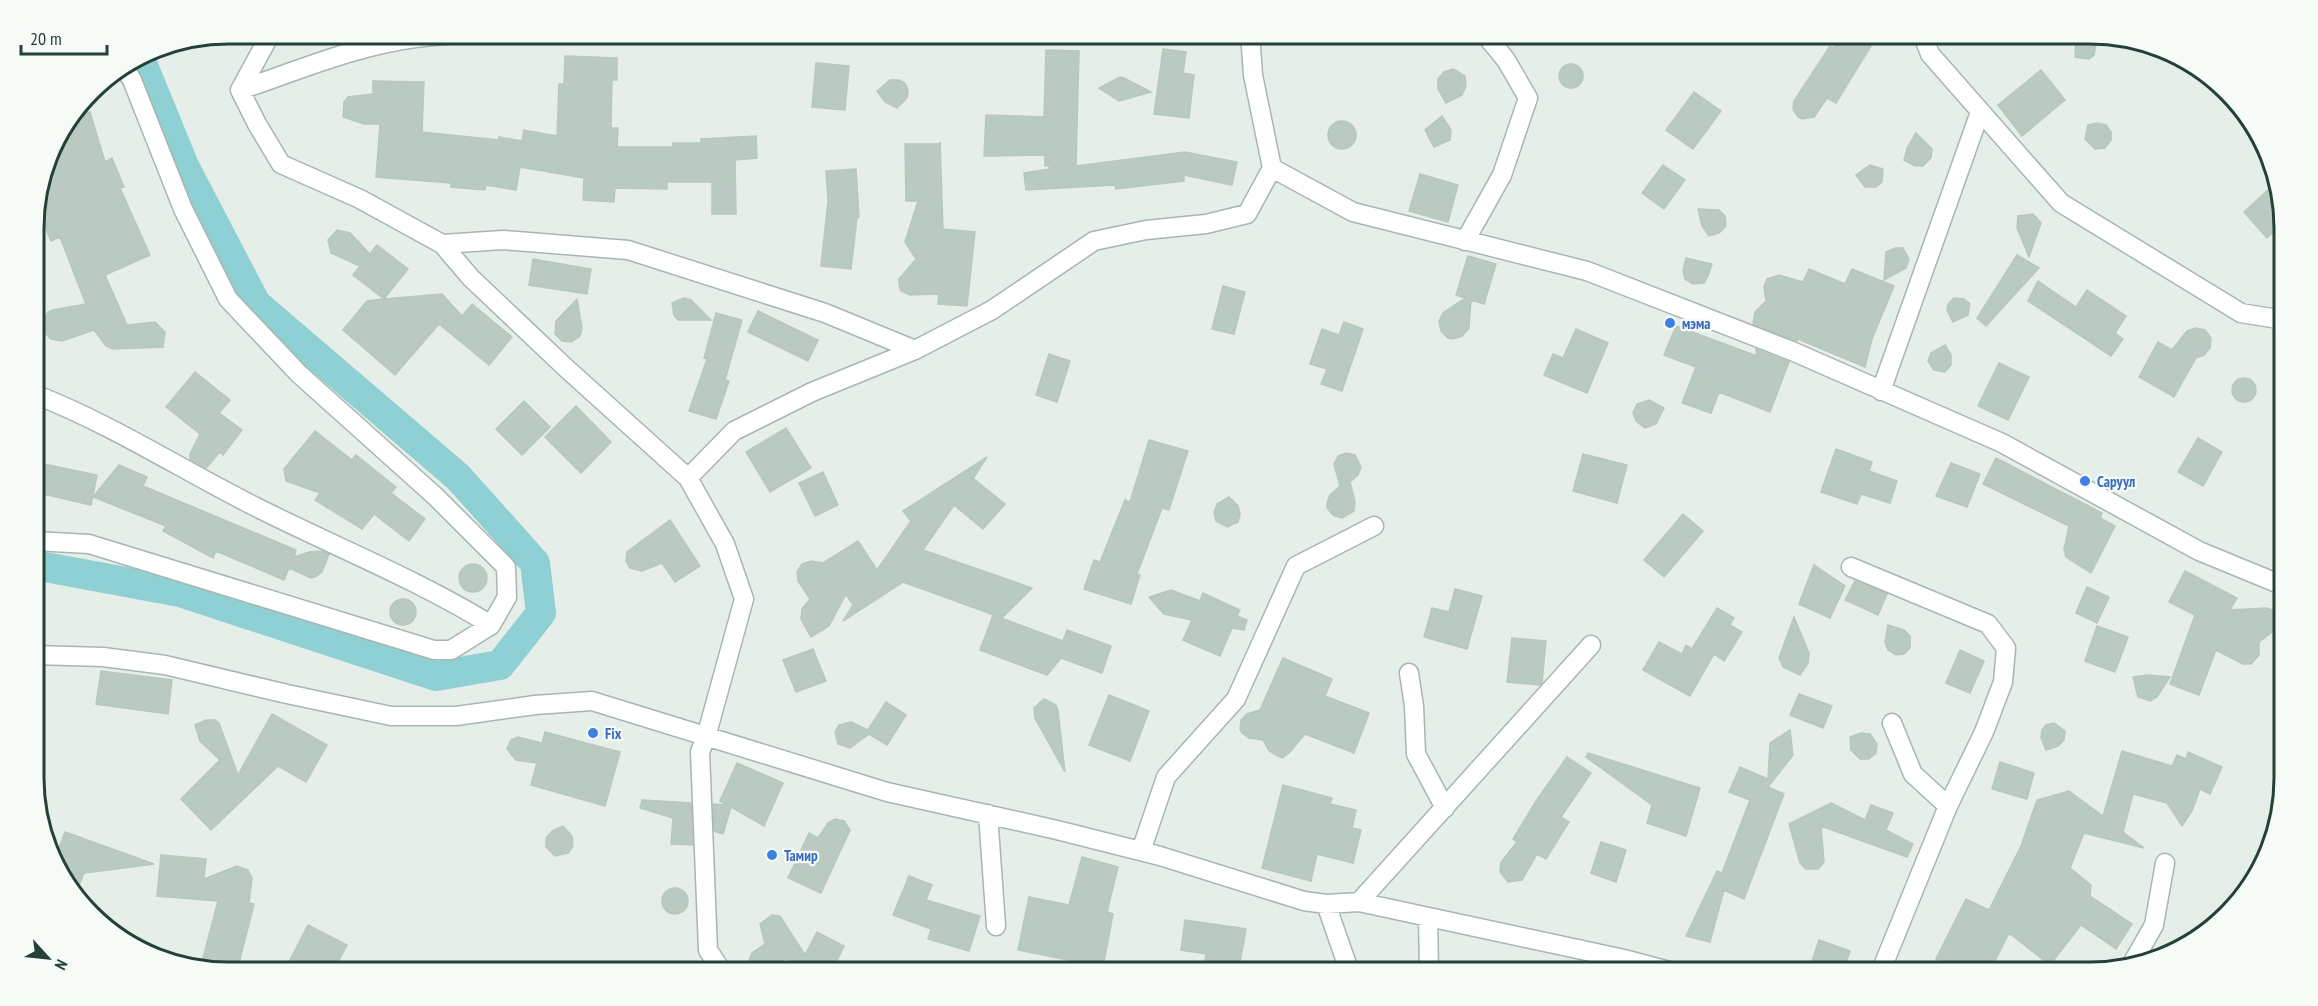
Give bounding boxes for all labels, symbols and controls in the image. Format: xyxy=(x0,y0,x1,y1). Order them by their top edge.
scale bar xyxy=(21,18,106,56)
text: 20 m xyxy=(30,27,62,50)
place label: мэма xyxy=(1682,314,1711,333)
marker: мэма xyxy=(1663,316,1677,330)
place label: Саруул xyxy=(2097,472,2135,491)
marker: Саруул xyxy=(2078,474,2092,488)
place label: Fix xyxy=(605,724,622,743)
marker: Fix xyxy=(586,726,600,740)
place label: Тамир xyxy=(784,846,818,865)
marker: Тамир xyxy=(765,848,779,862)
north arrow xyxy=(18,928,78,988)
text: N xyxy=(50,956,72,973)

